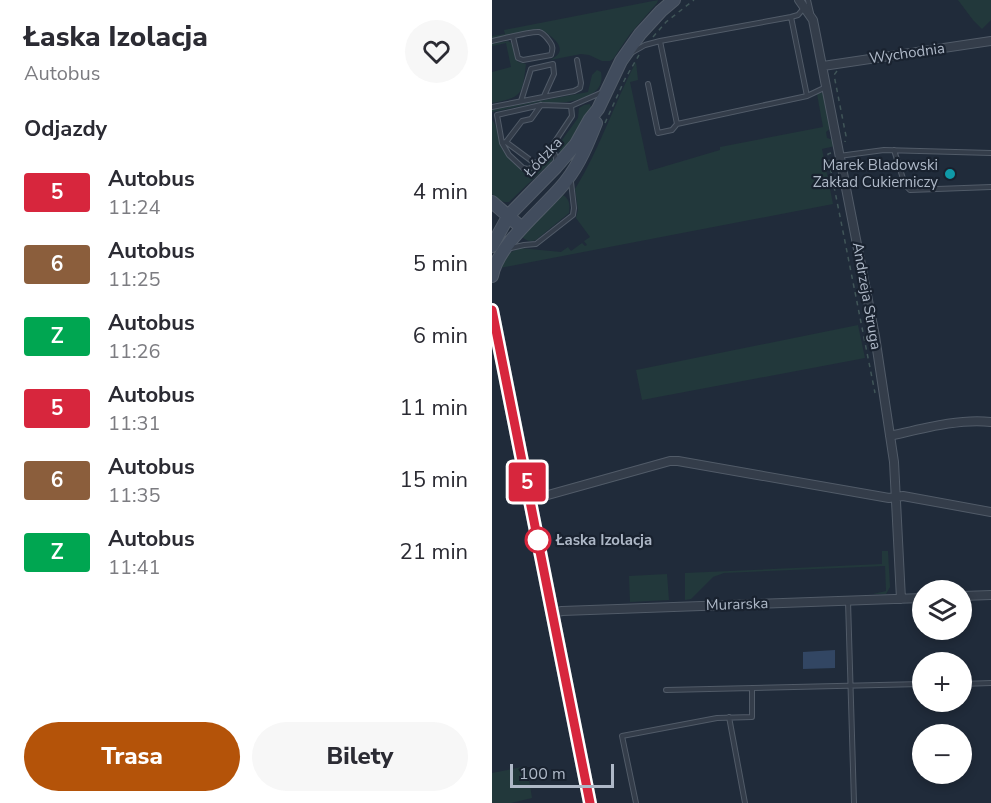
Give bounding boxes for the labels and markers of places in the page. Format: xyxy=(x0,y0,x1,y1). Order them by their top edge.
place label: Marek Bladowski Zakład Cukierniczy xyxy=(813,155,938,192)
marker: Marek Bladowski Zakład Cukierniczy xyxy=(943,167,957,181)
marker: Łaska Izolacja xyxy=(525,527,551,553)
place label: Łaska Izolacja xyxy=(555,530,652,550)

